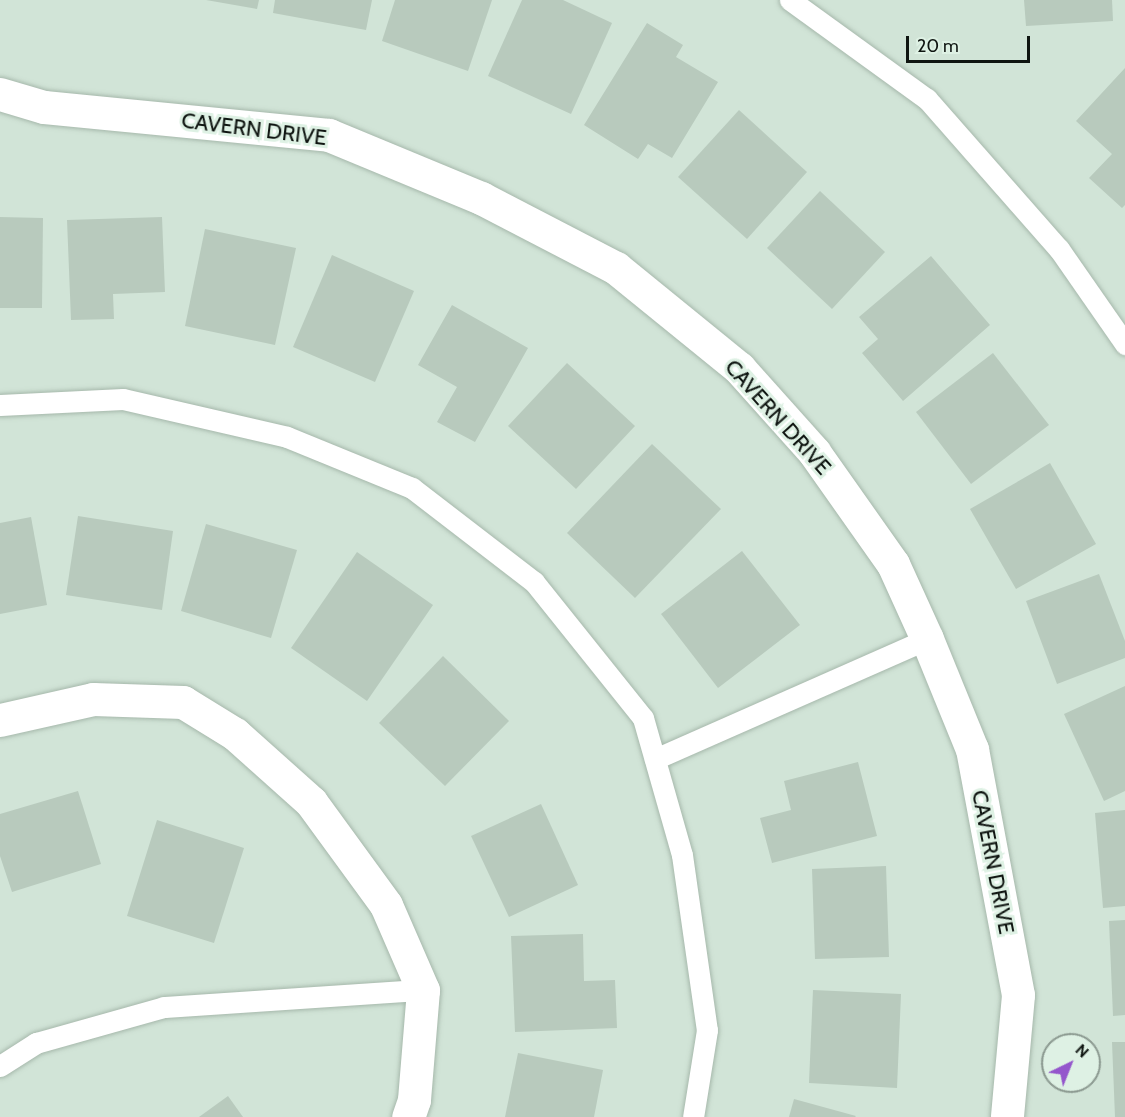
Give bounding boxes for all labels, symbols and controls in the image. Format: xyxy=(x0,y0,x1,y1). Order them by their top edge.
scale bar xyxy=(909,24,1034,62)
text: 20 m xyxy=(917,35,959,57)
street label: CAVERN DRIVE xyxy=(180,107,328,151)
street label: CAVERN DRIVE xyxy=(719,354,837,480)
street label: CAVERN DRIVE xyxy=(966,788,1020,936)
north arrow xyxy=(1041,1033,1101,1093)
text: N xyxy=(1072,1040,1093,1062)

